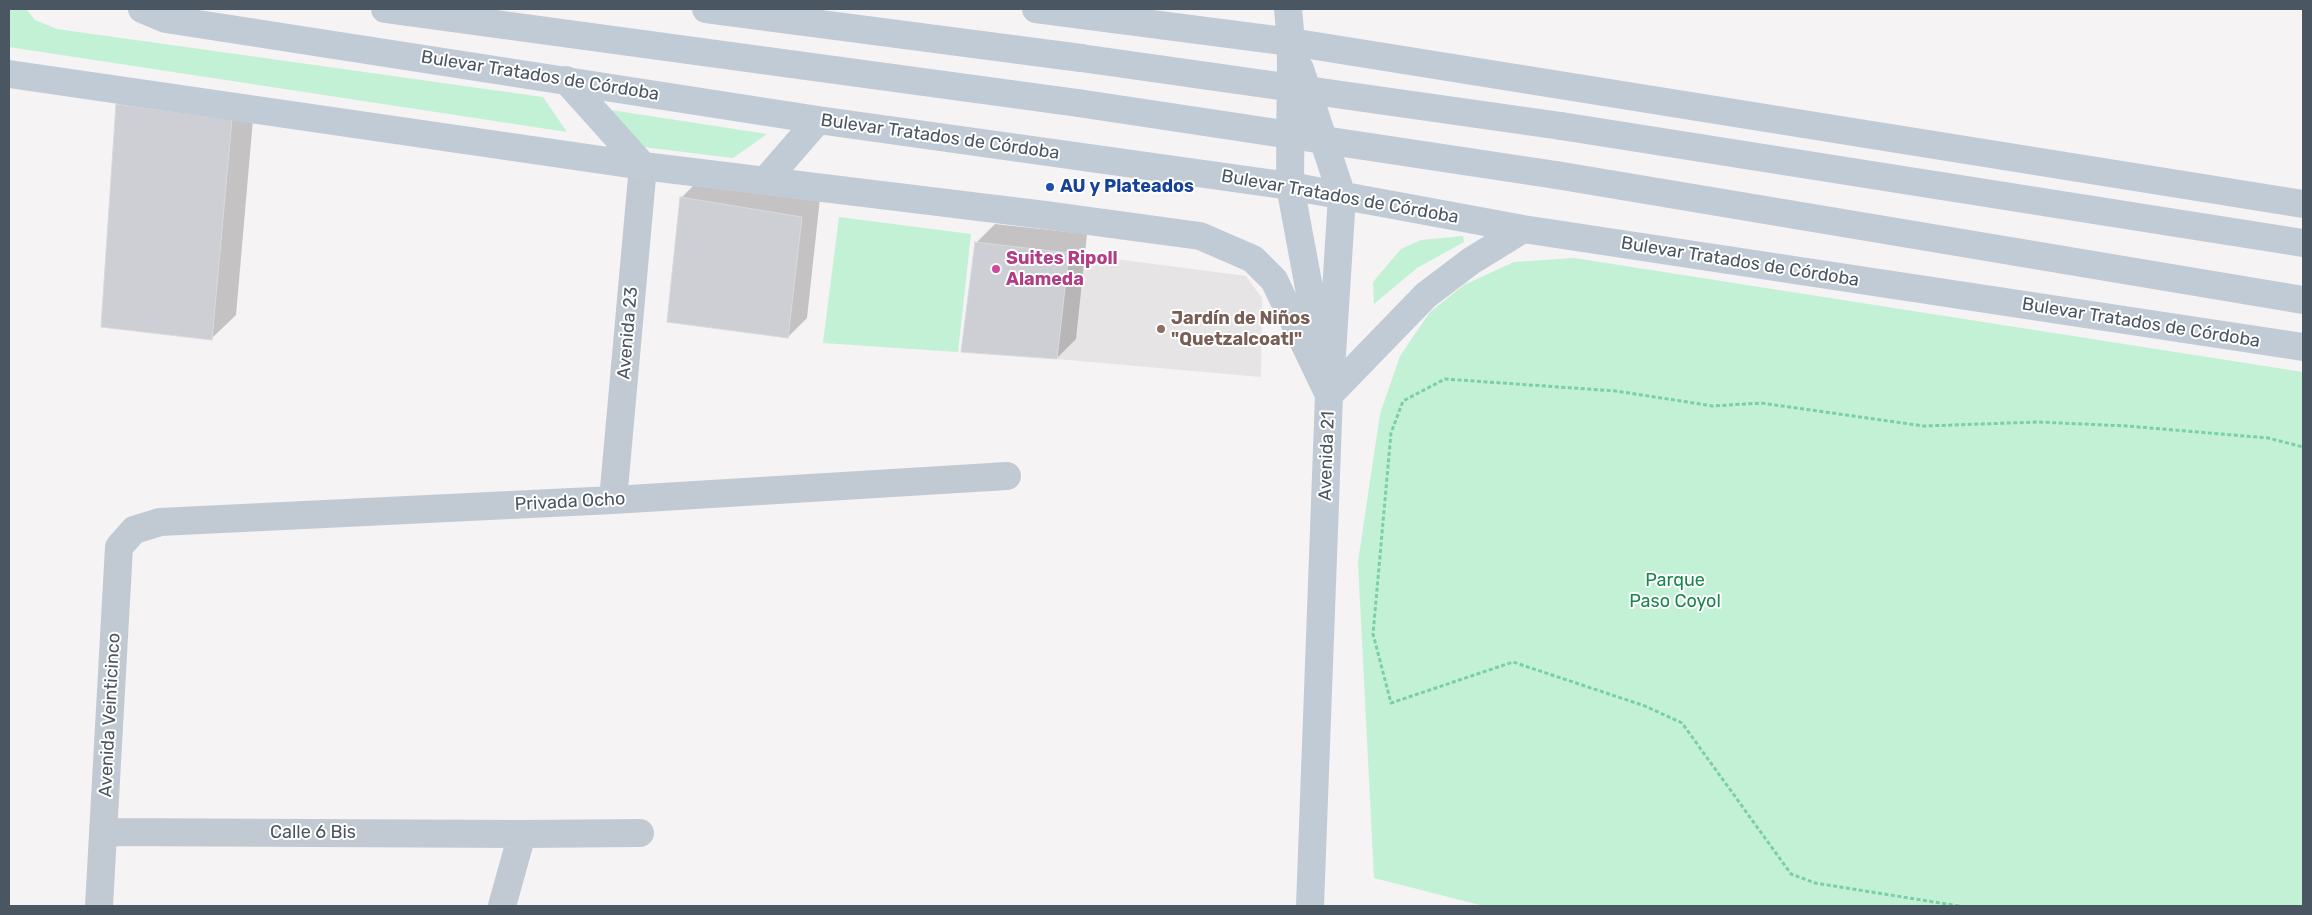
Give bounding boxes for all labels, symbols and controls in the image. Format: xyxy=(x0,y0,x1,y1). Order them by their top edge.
street label: Bulevar Tratados de Córdoba xyxy=(419,47,661,105)
street label: Bulevar Tratados de Córdoba xyxy=(819,110,1061,164)
street label: Bulevar Tratados de Córdoba xyxy=(1220,165,1460,229)
place label: AU y Plateados xyxy=(1060,176,1194,198)
marker: AU y Plateados xyxy=(1044,181,1056,193)
street label: Bulevar Tratados de Córdoba xyxy=(1619,233,1861,291)
place label: Suites Ripoll Alameda xyxy=(1006,248,1118,290)
marker: Suites Ripoll Alameda xyxy=(990,263,1002,275)
street label: Avenida 23 xyxy=(613,286,643,380)
street label: Bulevar Tratados de Córdoba xyxy=(2020,294,2262,352)
place label: Jardín de Niños "Quetzalcoatl" xyxy=(1171,308,1310,350)
marker: Jardín de Niños "Quetzalcoatl" xyxy=(1155,323,1167,335)
street label: Avenida 21 xyxy=(1315,411,1339,501)
street label: Privada Ocho xyxy=(514,488,626,516)
park label: Parque Paso Coyol xyxy=(1629,570,1721,612)
street label: Avenida Veinticinco xyxy=(95,632,125,798)
street label: Calle 6 Bis xyxy=(270,822,356,844)

